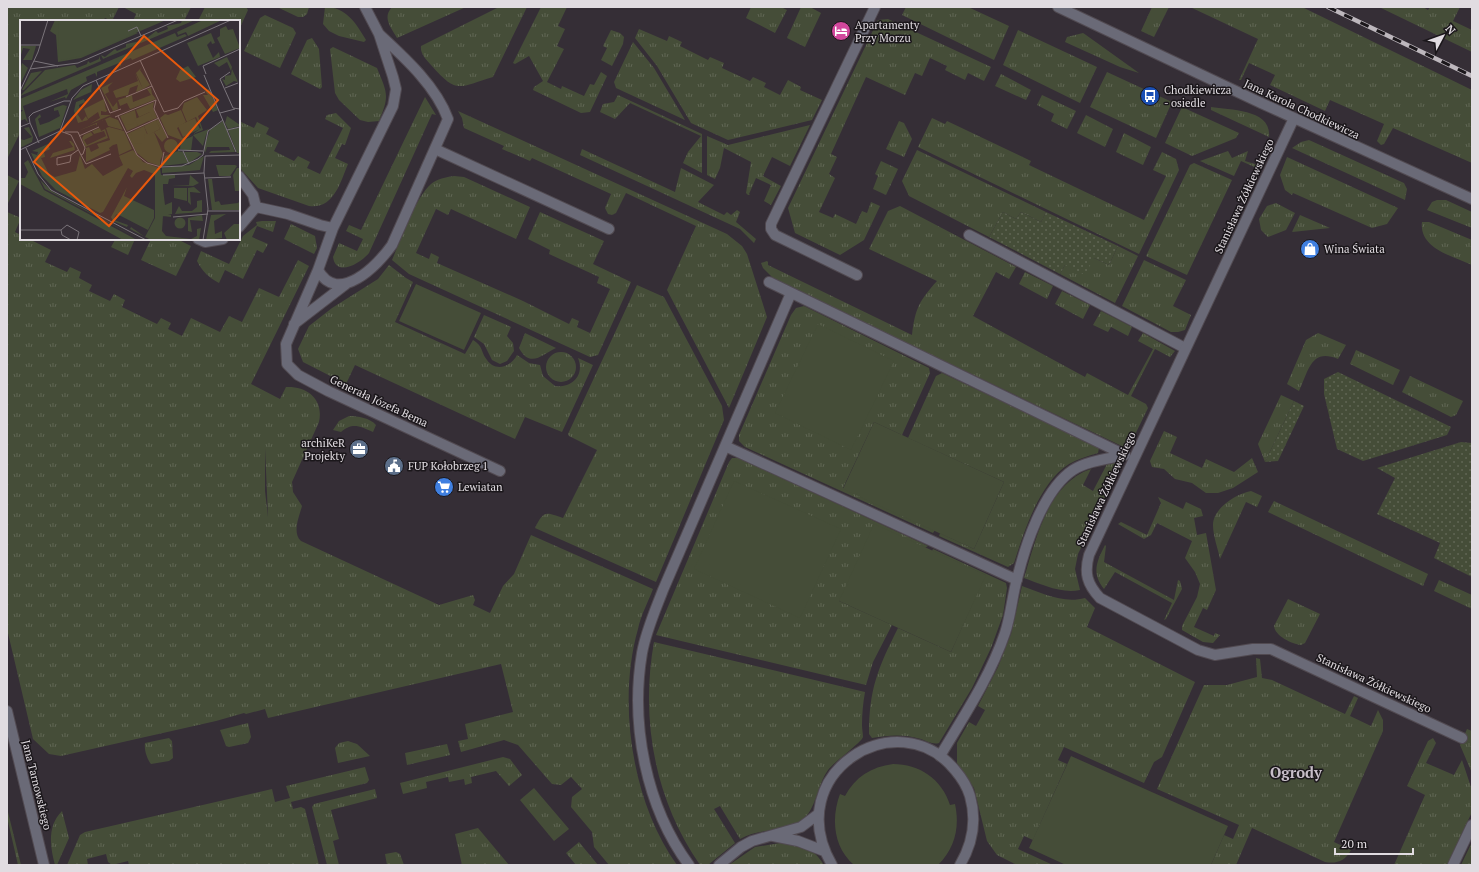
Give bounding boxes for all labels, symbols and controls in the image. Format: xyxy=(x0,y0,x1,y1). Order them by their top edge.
north arrow xyxy=(1423,16,1463,56)
place label: Apartamenty Przy Morzu xyxy=(855,18,920,45)
inset map xyxy=(20,20,240,240)
hotel icon: Apartamenty Przy Morzu xyxy=(830,20,852,42)
text: N xyxy=(1443,22,1459,38)
street label: Jana Karola Chodkiewicza xyxy=(1242,76,1362,142)
place label: Chodkiewicza - osiedle xyxy=(1164,83,1232,110)
bus stop icon: Chodkiewicza - osiedle xyxy=(1139,85,1161,107)
street label: Stanisława Żółkiewskiego xyxy=(1211,136,1277,256)
shop icon: Wina Świata xyxy=(1299,238,1321,260)
place label: Wina Świata xyxy=(1324,242,1385,256)
street label: Generała Józefa Bema xyxy=(328,372,431,430)
street label: Stanisława Żółkiewskiego xyxy=(1073,429,1139,549)
place label: archiKeR Projekty xyxy=(301,436,345,463)
office icon: archiKeR Projekty xyxy=(348,438,370,460)
public building icon: FUP Kołobrzeg 1 xyxy=(383,455,405,477)
place label: FUP Kołobrzeg 1 xyxy=(408,459,488,473)
supermarket icon: Lewiatan xyxy=(433,476,455,498)
place label: Lewiatan xyxy=(458,480,503,494)
street label: Stanisława Żółkiewskiego xyxy=(1314,650,1434,716)
street label: Jana Tarnowskiego xyxy=(19,739,55,831)
district label: Ogrody xyxy=(1270,762,1323,782)
scale bar xyxy=(1335,830,1413,856)
text: 20 m xyxy=(1341,836,1368,851)

